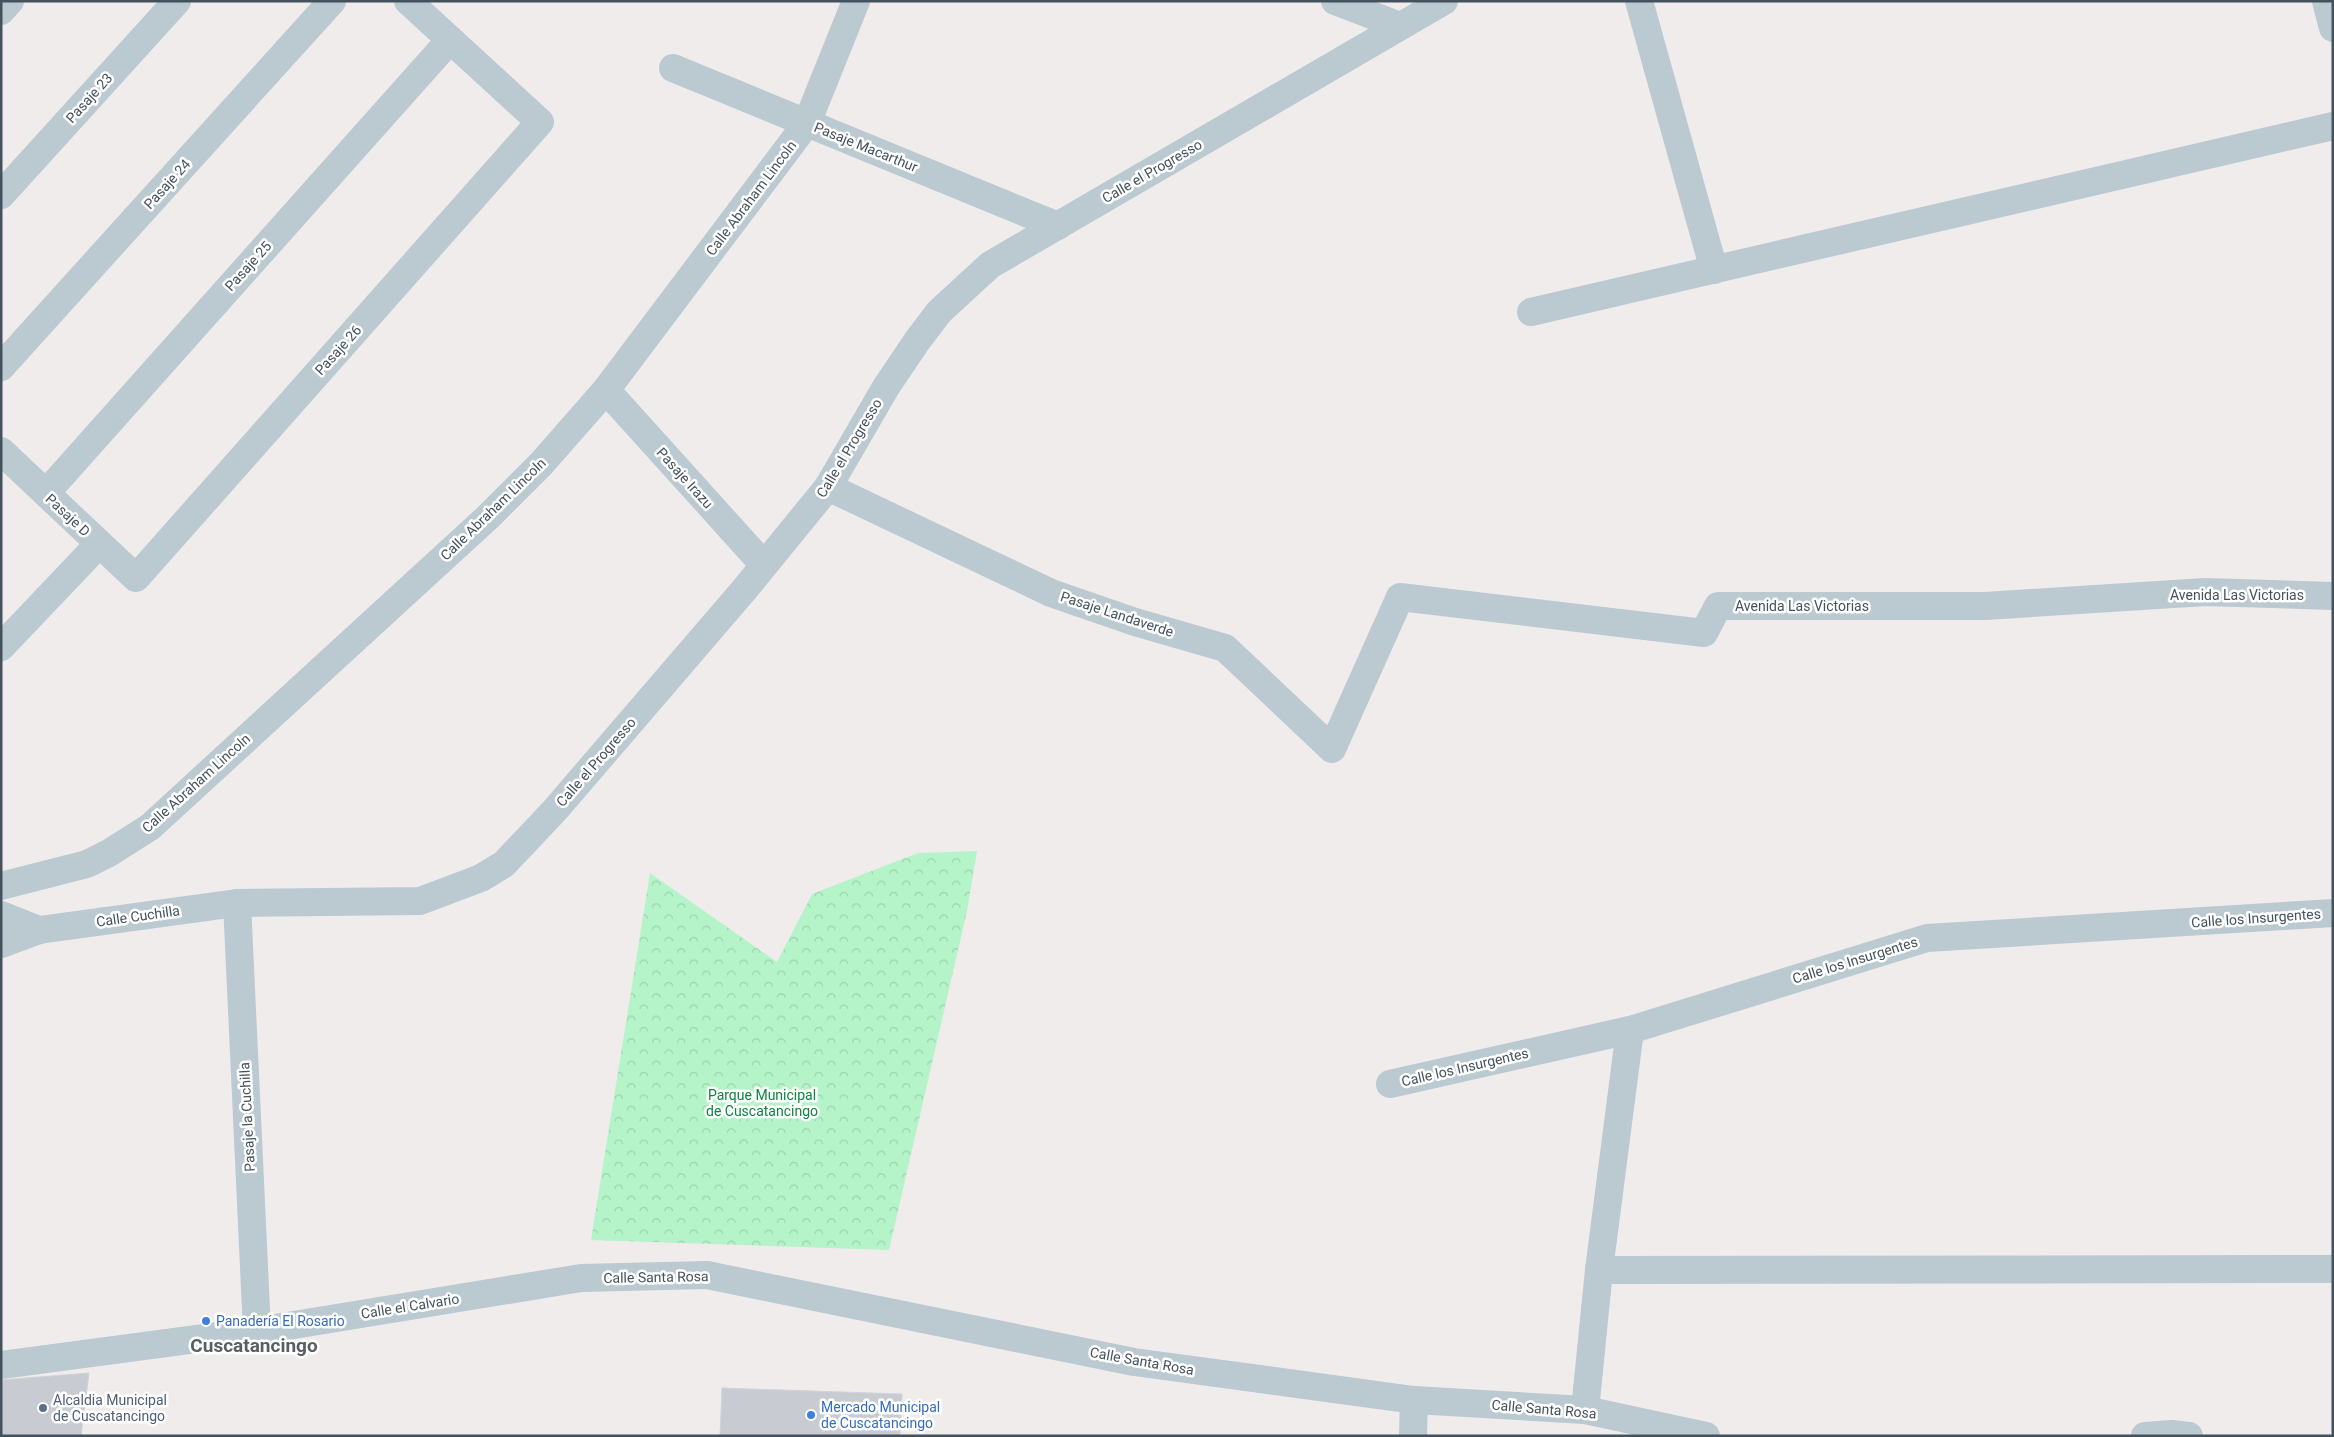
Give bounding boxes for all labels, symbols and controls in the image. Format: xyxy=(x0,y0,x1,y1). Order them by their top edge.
street label: Pasaje 23 xyxy=(63,70,115,126)
street label: Pasaje Macarthur xyxy=(812,119,920,175)
street label: Calle el Progresso xyxy=(1099,136,1205,206)
street label: Calle Abraham Lincoln xyxy=(703,137,799,259)
street label: Pasaje 24 xyxy=(141,156,194,212)
street label: Pasaje 25 xyxy=(222,238,275,294)
street label: Pasaje 26 xyxy=(312,322,365,378)
street label: Calle el Progresso xyxy=(813,396,885,500)
street label: Pasaje Irazu xyxy=(654,444,716,512)
street label: Calle Abraham Lincoln xyxy=(437,455,549,563)
street label: Pasaje D xyxy=(43,491,93,539)
street label: Avenida Las Victorias xyxy=(2170,587,2304,603)
street label: Pasaje Landaverde xyxy=(1059,588,1175,640)
street label: Avenida Las Victorias xyxy=(1735,598,1869,614)
street label: Calle el Progresso xyxy=(553,714,639,810)
street label: Calle Abraham Lincoln xyxy=(139,730,253,836)
street label: Calle Cuchilla xyxy=(95,902,181,930)
street label: Calle los Insurgentes xyxy=(2191,905,2321,931)
street label: Calle los Insurgentes xyxy=(1791,933,1919,987)
street label: Calle los Insurgentes xyxy=(1400,1045,1530,1089)
street label: Pasaje la Cuchilla xyxy=(236,1062,258,1172)
park label: Parque Municipal de Cuscatancingo xyxy=(706,1087,818,1119)
street label: Calle Santa Rosa xyxy=(603,1268,709,1286)
street label: Calle el Calvario xyxy=(360,1290,460,1322)
place label: Panadería El Rosario xyxy=(216,1313,345,1329)
marker: Panadería El Rosario xyxy=(200,1315,212,1327)
district label: Cuscatancingo xyxy=(190,1334,318,1357)
street label: Calle Santa Rosa xyxy=(1089,1344,1195,1378)
place label: Alcaldia Municipal de Cuscatancingo xyxy=(53,1392,167,1424)
street label: Calle Santa Rosa xyxy=(1491,1396,1597,1422)
place label: Mercado Municipal de Cuscatancingo xyxy=(821,1399,940,1431)
marker: Alcaldia Municipal de Cuscatancingo xyxy=(37,1402,49,1414)
marker: Mercado Municipal de Cuscatancingo xyxy=(805,1409,817,1421)

